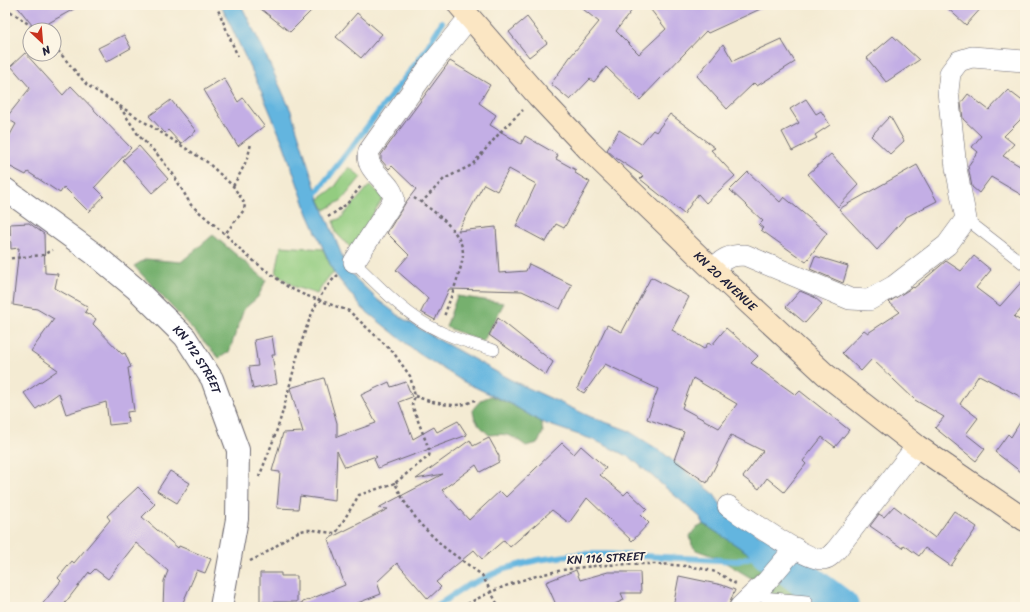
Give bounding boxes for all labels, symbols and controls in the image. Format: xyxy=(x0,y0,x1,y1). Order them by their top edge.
north arrow xyxy=(22,22,62,62)
text: N xyxy=(38,40,55,61)
street label: KN 20 AVENUE xyxy=(688,246,763,318)
street label: KN 112 STREET xyxy=(167,319,228,398)
street label: KN 116 STREET xyxy=(566,545,647,571)

